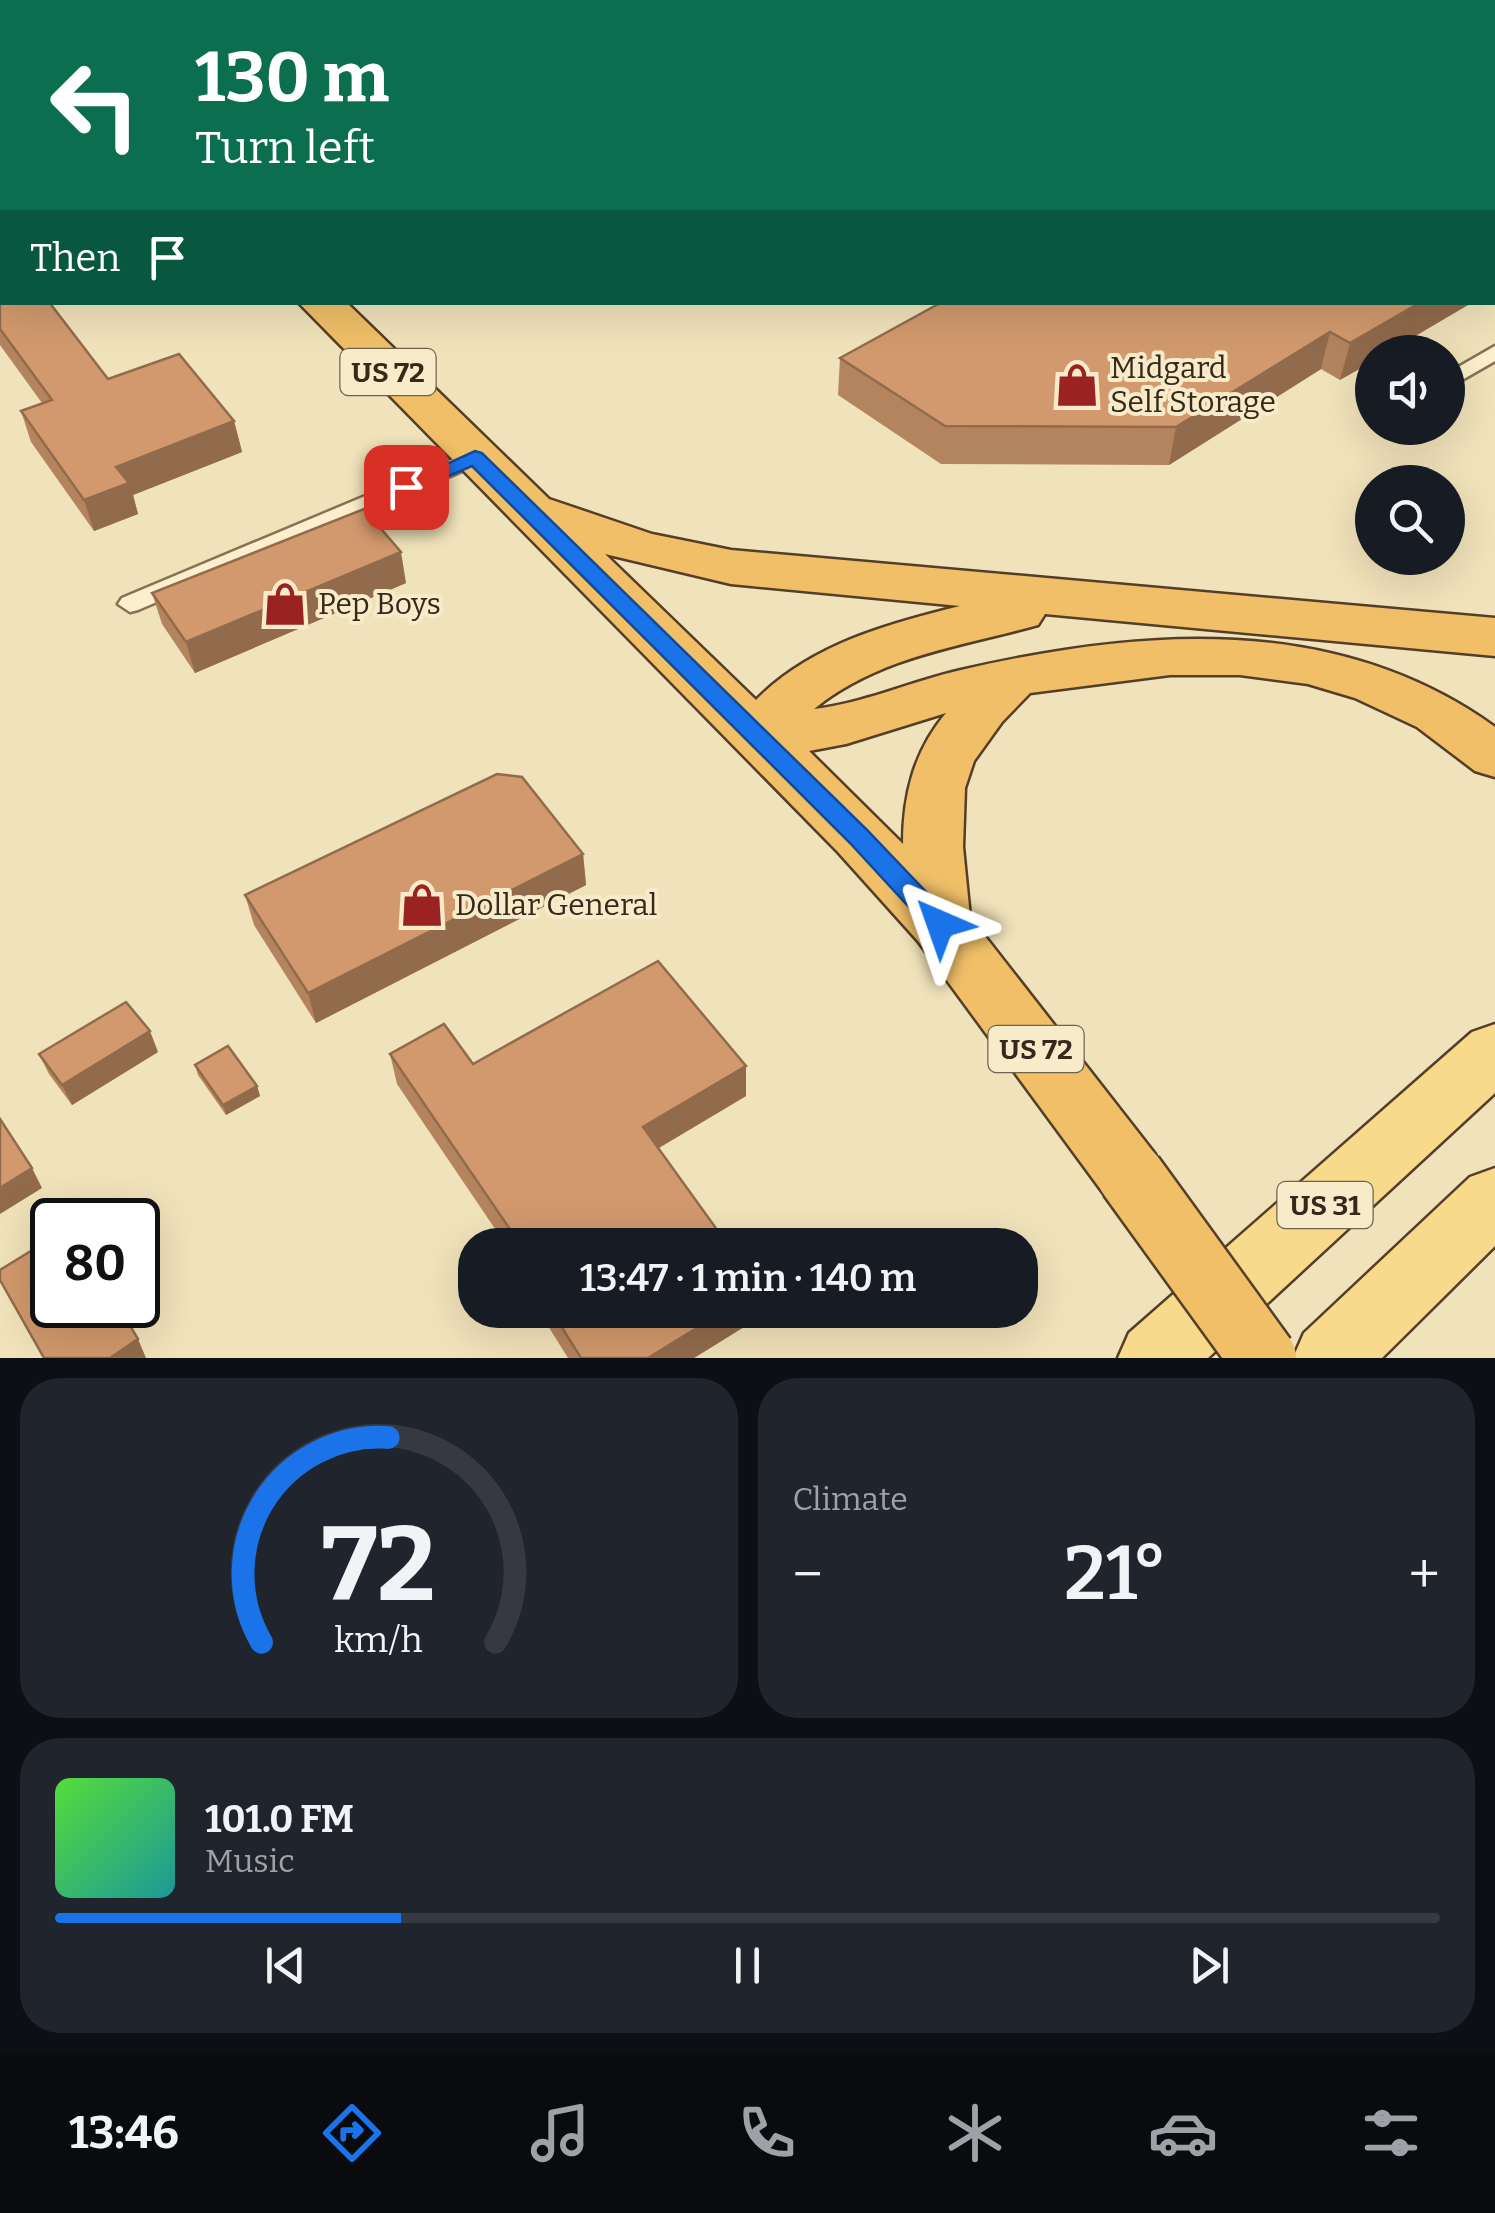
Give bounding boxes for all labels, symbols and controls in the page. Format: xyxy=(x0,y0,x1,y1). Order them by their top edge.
text: 130 m xyxy=(195,36,389,120)
icon: left xyxy=(30,40,160,170)
text: Turn left xyxy=(195,121,375,175)
icon: arrive xyxy=(140,230,195,285)
text: Then xyxy=(30,235,120,281)
map controls xyxy=(1355,335,1465,575)
button: sound xyxy=(1355,335,1465,445)
road number: US 72 xyxy=(340,349,436,395)
place label: Midgard Self Storage xyxy=(1110,350,1276,420)
shop icon: Midgard Self Storage xyxy=(1053,361,1101,409)
pin xyxy=(364,445,449,530)
icon: arrive xyxy=(379,460,434,515)
button: search xyxy=(1355,465,1465,575)
shop icon: Pep Boys xyxy=(261,580,309,628)
place label: Pep Boys xyxy=(318,586,441,622)
position arrow xyxy=(888,872,992,976)
shop icon: Dollar General xyxy=(398,881,446,929)
place label: Dollar General xyxy=(455,887,657,923)
road number: US 72 xyxy=(988,1026,1084,1072)
road number: US 31 xyxy=(1278,1182,1372,1228)
speed limit sign: 80 xyxy=(30,1198,160,1328)
text: 13:47 · 1 min · 140 m xyxy=(580,1255,916,1301)
text: Climate xyxy=(793,1480,908,1518)
text: 72 xyxy=(322,1503,436,1628)
text: 21° xyxy=(1064,1529,1167,1619)
text: − xyxy=(793,1542,823,1608)
text: + xyxy=(1409,1542,1440,1608)
text: km/h xyxy=(335,1619,423,1661)
text: 101.0 FM xyxy=(205,1796,354,1842)
text: Music xyxy=(205,1842,295,1880)
icon: previous xyxy=(258,1938,313,1993)
icon: pause xyxy=(720,1938,775,1993)
icon: next xyxy=(1182,1938,1237,1993)
icon: directions xyxy=(317,2098,387,2168)
icon: music xyxy=(525,2098,595,2168)
icon: phone xyxy=(732,2098,802,2168)
icon: climate xyxy=(940,2098,1010,2168)
icon: car xyxy=(1148,2098,1218,2168)
icon: filters xyxy=(1356,2098,1426,2168)
text: 13:46 xyxy=(69,2106,179,2160)

